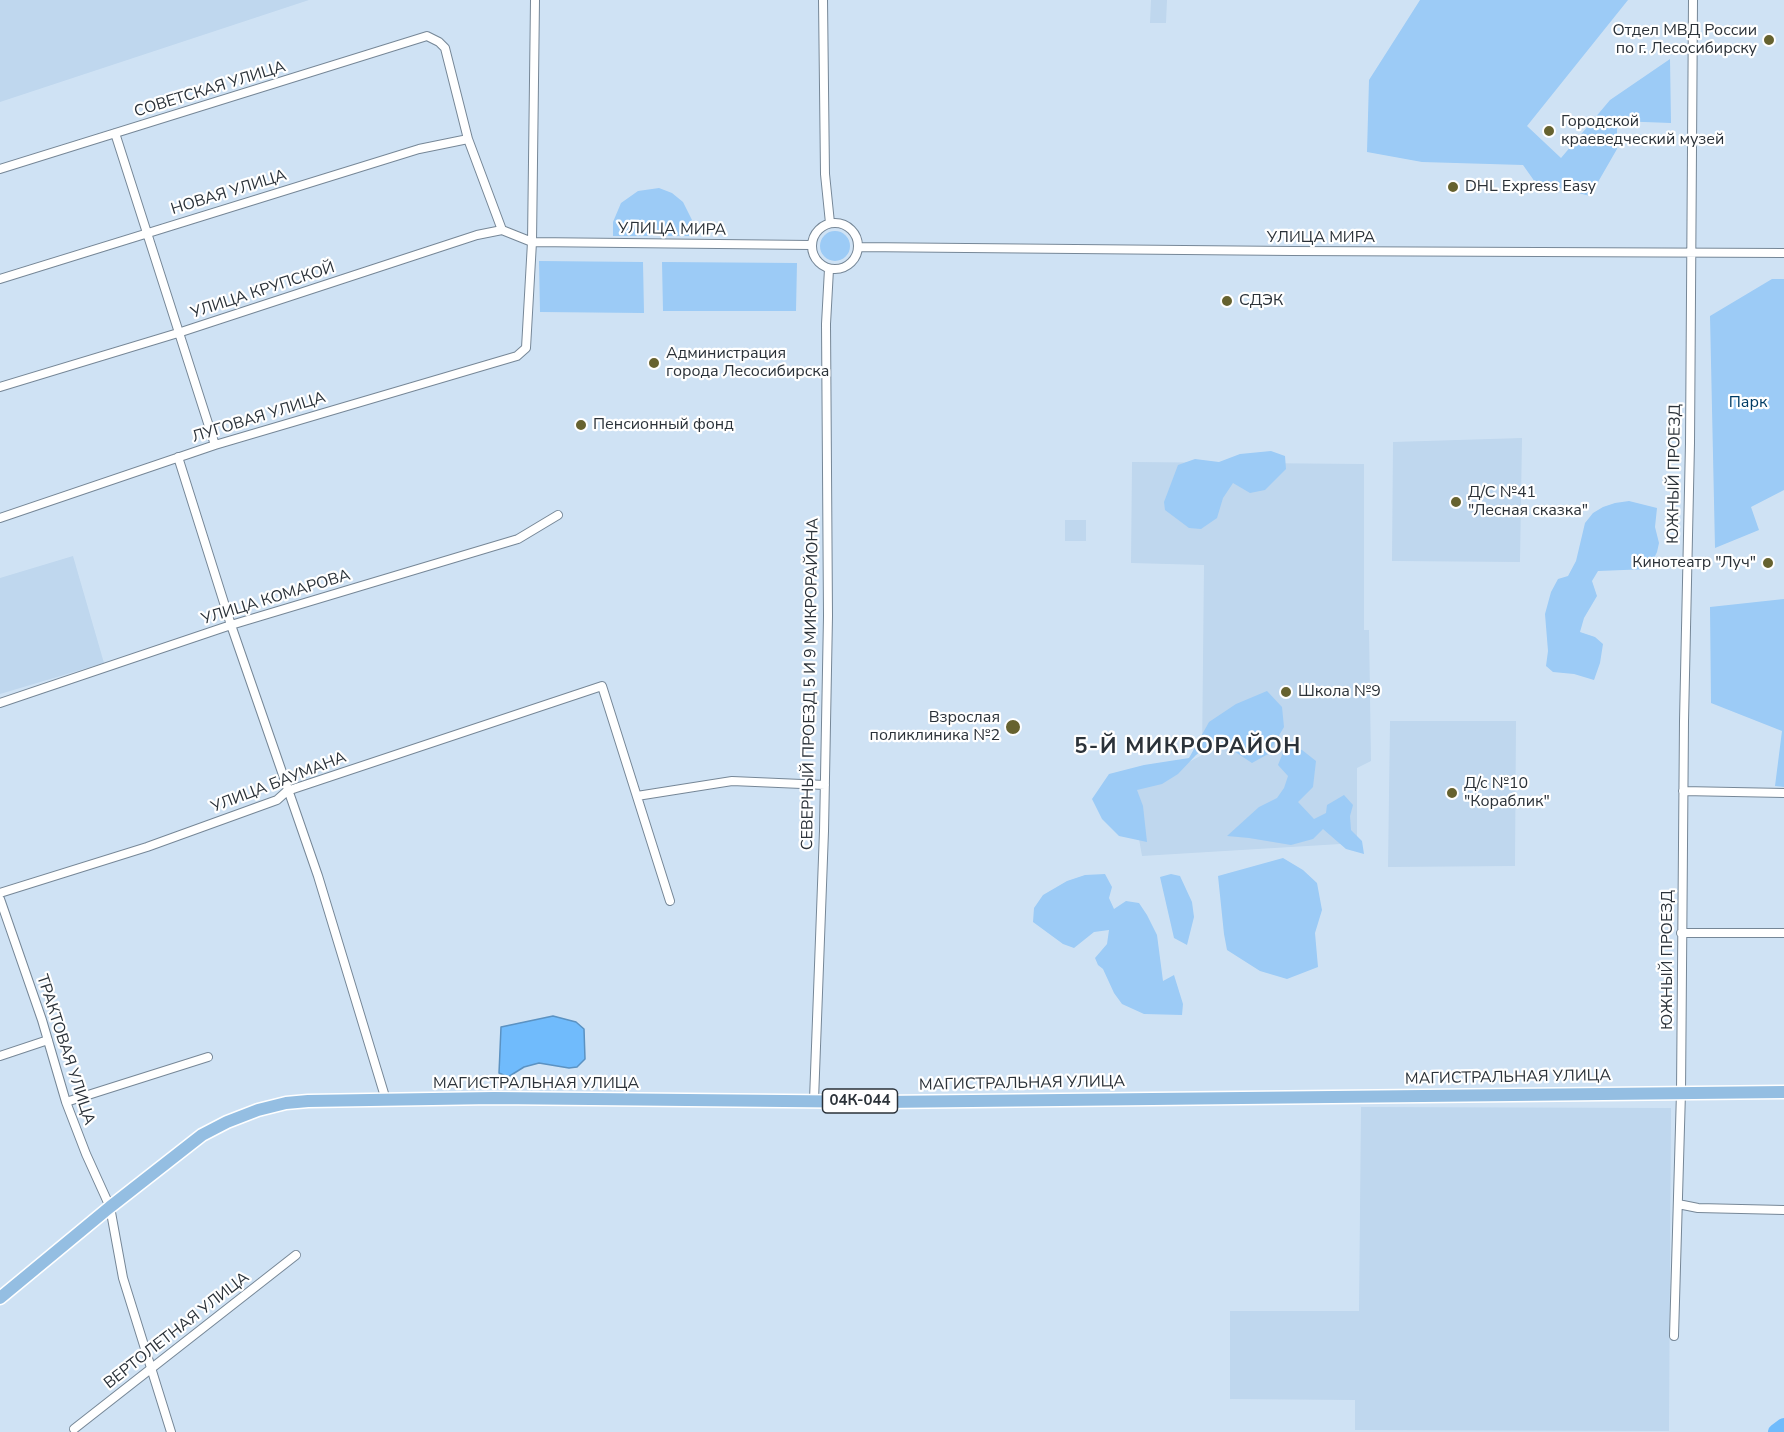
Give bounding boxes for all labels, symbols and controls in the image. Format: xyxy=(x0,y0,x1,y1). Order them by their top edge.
place label: Отдел МВД России по г. Лесосибирску xyxy=(1612,21,1757,59)
marker: Отдел МВД России по г. Лесосибирску xyxy=(1762,33,1776,47)
street label: СОВЕТСКАЯ УЛИЦА xyxy=(132,58,288,122)
place label: Городской краеведческий музей xyxy=(1561,112,1724,150)
marker: Городской краеведческий музей xyxy=(1542,124,1556,138)
street label: НОВАЯ УЛИЦА xyxy=(169,166,289,220)
place label: DHL Express Easy xyxy=(1465,177,1596,197)
marker: DHL Express Easy xyxy=(1446,180,1460,194)
street label: УЛИЦА МИРА xyxy=(618,219,726,241)
street label: УЛИЦА МИРА xyxy=(1267,228,1375,248)
street label: УЛИЦА КРУПСКОЙ xyxy=(189,259,337,323)
place label: СДЭК xyxy=(1239,291,1283,311)
marker: СДЭК xyxy=(1220,294,1234,308)
place label: Администрация города Лесосибирска xyxy=(666,344,829,382)
marker: Администрация города Лесосибирска xyxy=(647,356,661,370)
street label: ЛУГОВАЯ УЛИЦА xyxy=(190,389,328,447)
park label: Парк xyxy=(1729,393,1767,413)
street label: ЮЖНЫЙ ПРОЕЗД xyxy=(1664,404,1686,544)
place label: Пенсионный фонд xyxy=(593,415,734,435)
marker: Пенсионный фонд xyxy=(574,418,588,432)
place label: Д/С №41 "Лесная сказка" xyxy=(1468,483,1588,521)
marker: Д/С №41 "Лесная сказка" xyxy=(1449,495,1463,509)
street label: СЕВЕРНЫЙ ПРОЕЗД 5 И 9 МИКРОРАЙОНА xyxy=(798,518,824,850)
place label: Кинотеатр "Луч" xyxy=(1632,553,1756,573)
marker: Кинотеатр "Луч" xyxy=(1761,556,1775,570)
street label: УЛИЦА КОМАРОВА xyxy=(199,566,353,630)
place label: Школа №9 xyxy=(1298,682,1381,702)
marker: Школа №9 xyxy=(1279,685,1293,699)
place label: Взрослая поликлиника №2 xyxy=(870,708,1000,746)
marker: Взрослая поликлиника №2 xyxy=(1004,718,1022,736)
district label: 5-Й МИКРОРАЙОН xyxy=(1074,735,1302,761)
street label: УЛИЦА БАУМАНА xyxy=(209,748,349,818)
place label: Д/с №10 "Кораблик" xyxy=(1464,774,1550,812)
marker: Д/с №10 "Кораблик" xyxy=(1445,786,1459,800)
street label: ЮЖНЫЙ ПРОЕЗД xyxy=(1658,890,1678,1030)
street label: ТРАКТОВАЯ УЛИЦА xyxy=(32,972,98,1128)
street label: МАГИСТРАЛЬНАЯ УЛИЦА xyxy=(1405,1067,1611,1089)
street label: МАГИСТРАЛЬНАЯ УЛИЦА xyxy=(919,1073,1125,1095)
street label: МАГИСТРАЛЬНАЯ УЛИЦА xyxy=(433,1074,639,1094)
road number: 04К-044 xyxy=(822,1089,898,1113)
street label: ВЕРТОЛЕТНАЯ УЛИЦА xyxy=(101,1268,253,1394)

